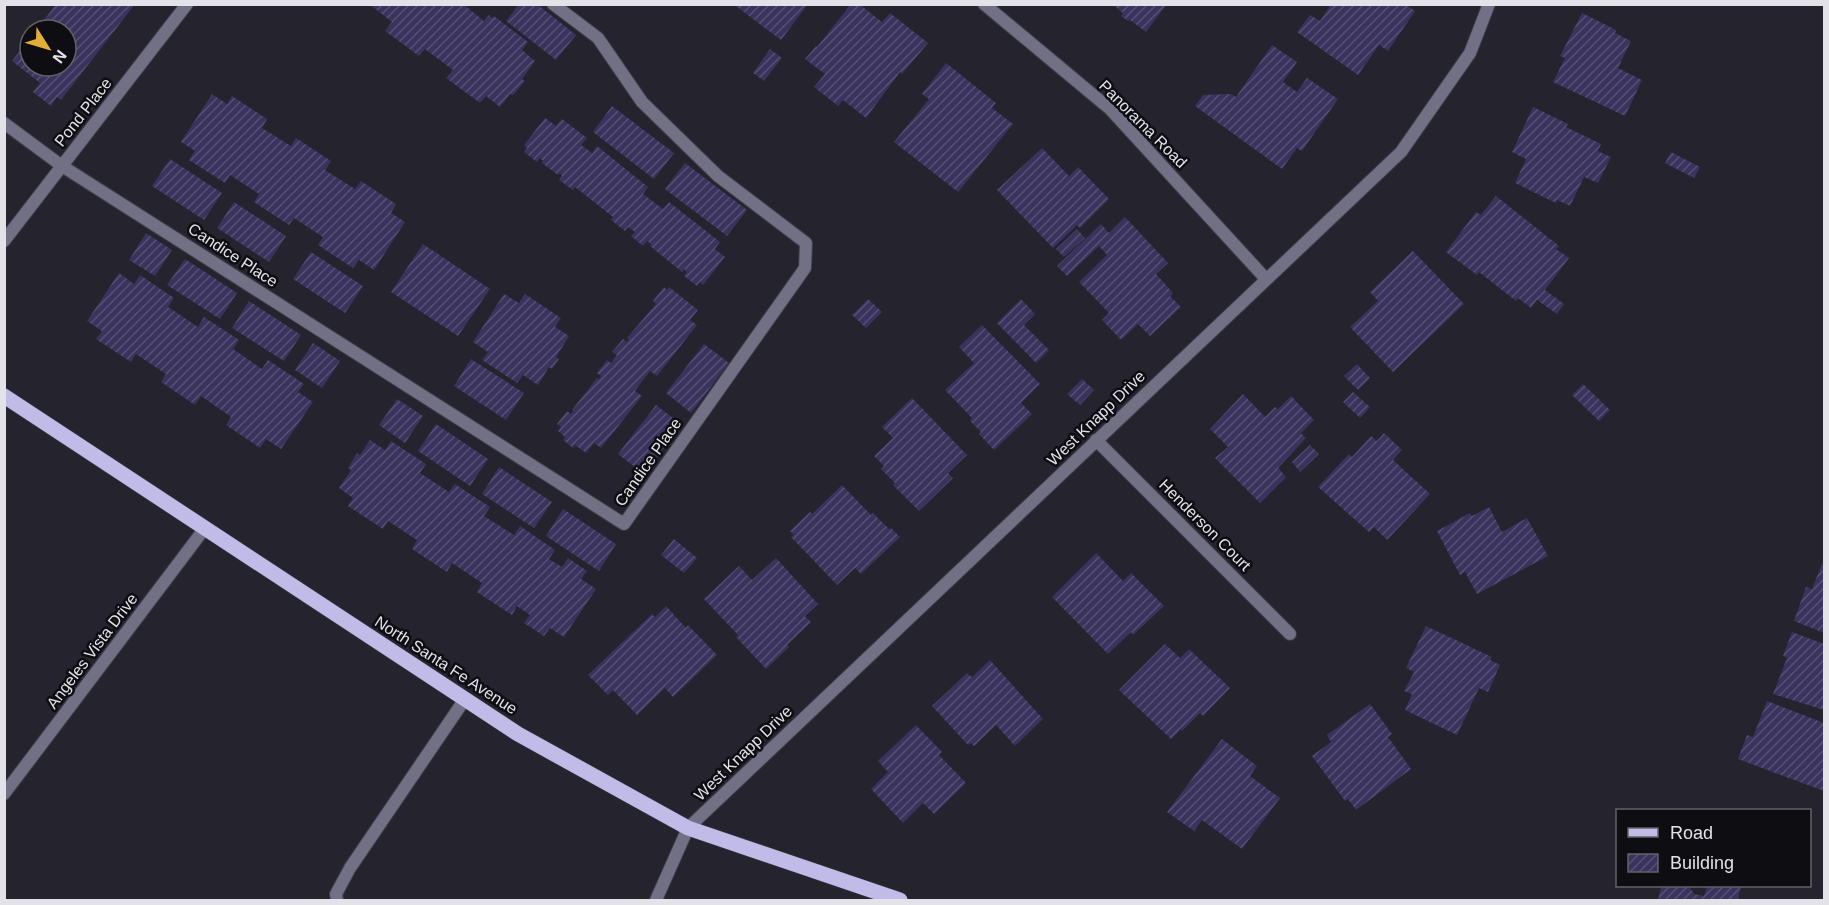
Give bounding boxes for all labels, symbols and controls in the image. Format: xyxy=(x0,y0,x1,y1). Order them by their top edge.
north arrow xyxy=(18,18,78,78)
text: N xyxy=(49,47,70,66)
street label: Pond Place xyxy=(51,74,115,149)
street label: Panorama Road xyxy=(1096,77,1190,171)
street label: Candice Place xyxy=(185,220,281,290)
street label: West Knapp Drive xyxy=(1044,367,1148,469)
street label: Candice Place xyxy=(611,415,685,509)
street label: Henderson Court xyxy=(1156,476,1254,574)
street label: Angeles Vista Drive xyxy=(43,590,141,712)
street label: North Santa Fe Avenue xyxy=(372,613,520,717)
street label: West Knapp Drive xyxy=(691,702,795,804)
legend xyxy=(1616,809,1811,887)
text: Road xyxy=(1670,823,1713,843)
text: Building xyxy=(1670,853,1734,873)

